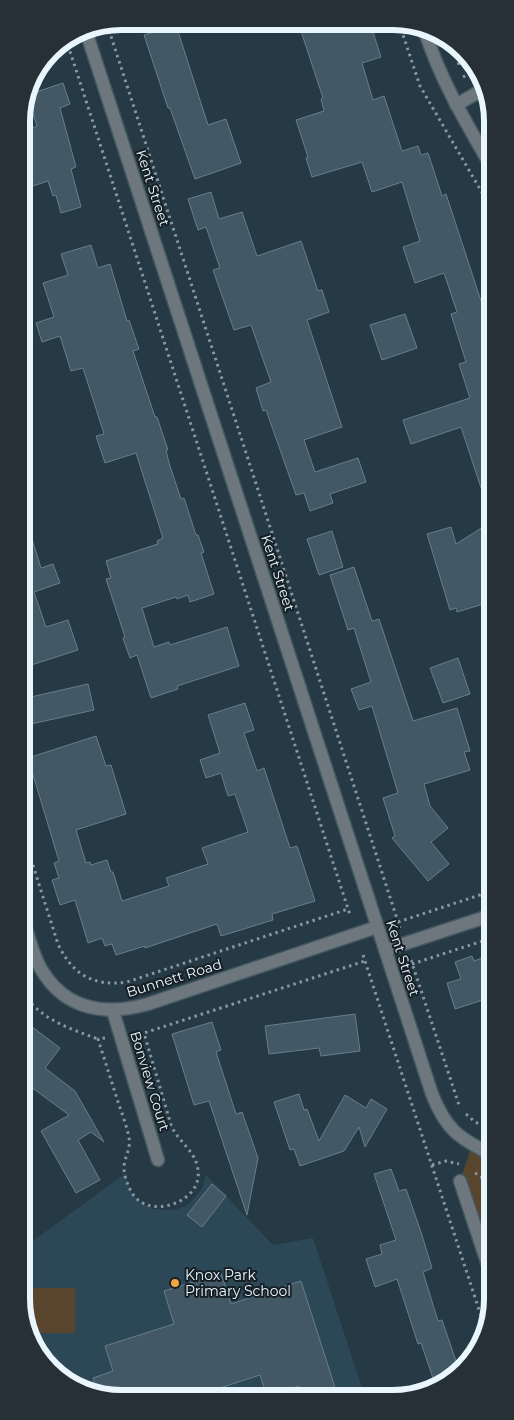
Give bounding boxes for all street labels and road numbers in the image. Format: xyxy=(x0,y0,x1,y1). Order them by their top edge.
street label: Kent Street xyxy=(132,148,174,229)
street label: Kent Street xyxy=(257,533,299,614)
street label: Kent Street xyxy=(382,918,424,999)
street label: Bunnett Road xyxy=(124,955,224,1001)
street label: Bonview Court xyxy=(126,1029,174,1133)

